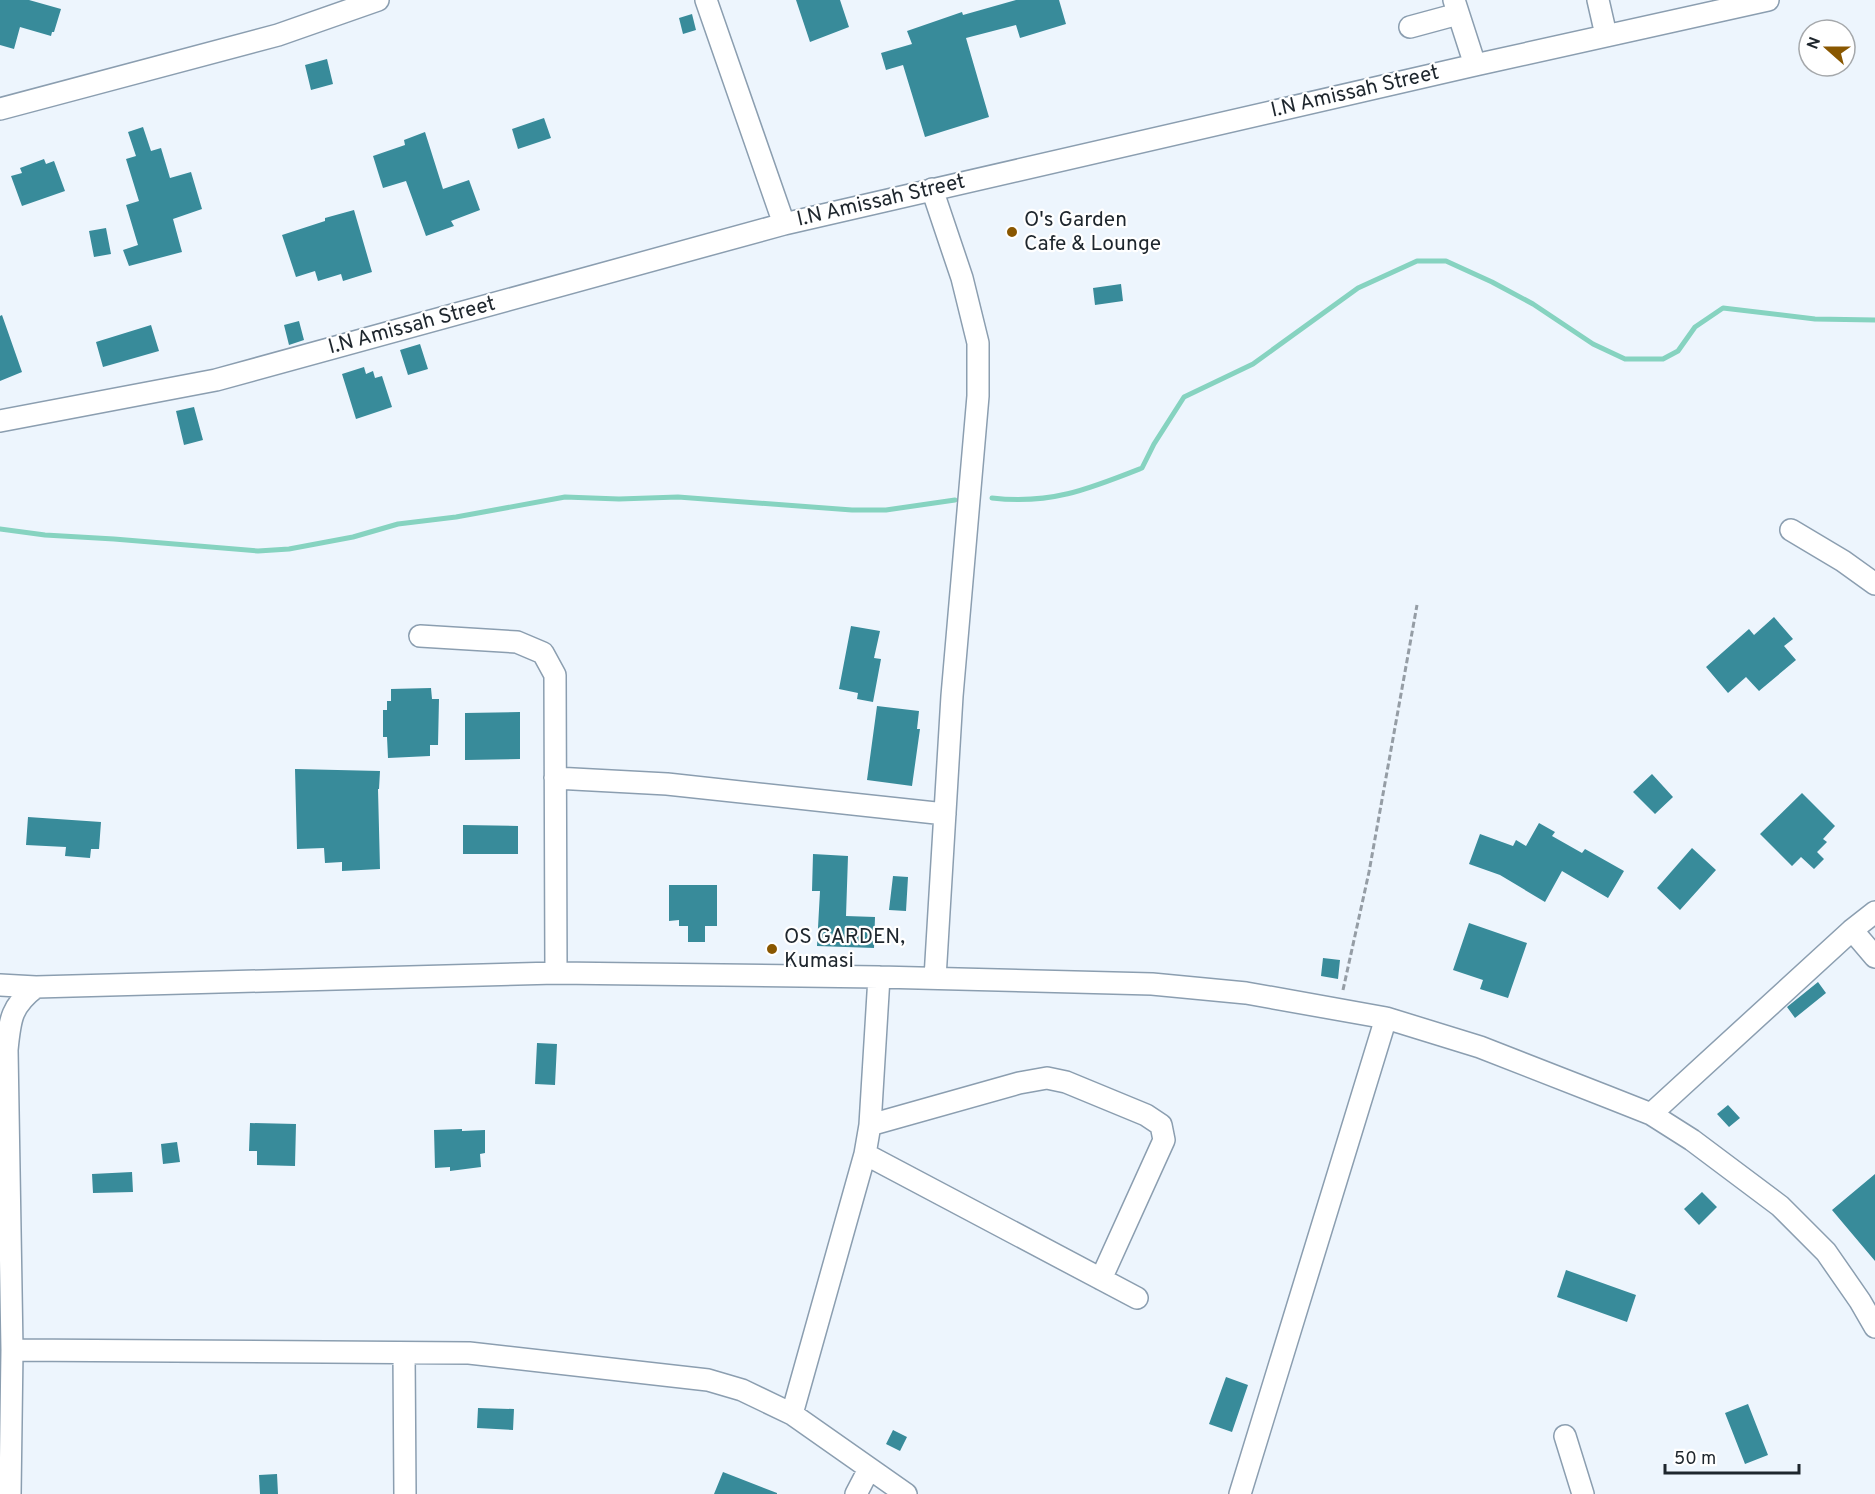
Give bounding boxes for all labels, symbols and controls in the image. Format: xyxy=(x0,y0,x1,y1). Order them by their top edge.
north arrow xyxy=(1797,18,1857,78)
text: N xyxy=(1803,34,1826,52)
street label: I.N Amissah Street xyxy=(1268,60,1442,124)
street label: I.N Amissah Street xyxy=(794,169,968,233)
place label: O's Garden Cafe & Lounge xyxy=(1024,207,1161,258)
marker: O's Garden Cafe & Lounge xyxy=(1005,225,1019,239)
street label: I.N Amissah Street xyxy=(325,291,499,361)
place label: OS GARDEN, Kumasi xyxy=(784,924,905,975)
marker: OS GARDEN, Kumasi xyxy=(765,942,779,956)
scale bar xyxy=(1665,1437,1798,1475)
text: 50 m xyxy=(1674,1448,1716,1471)

